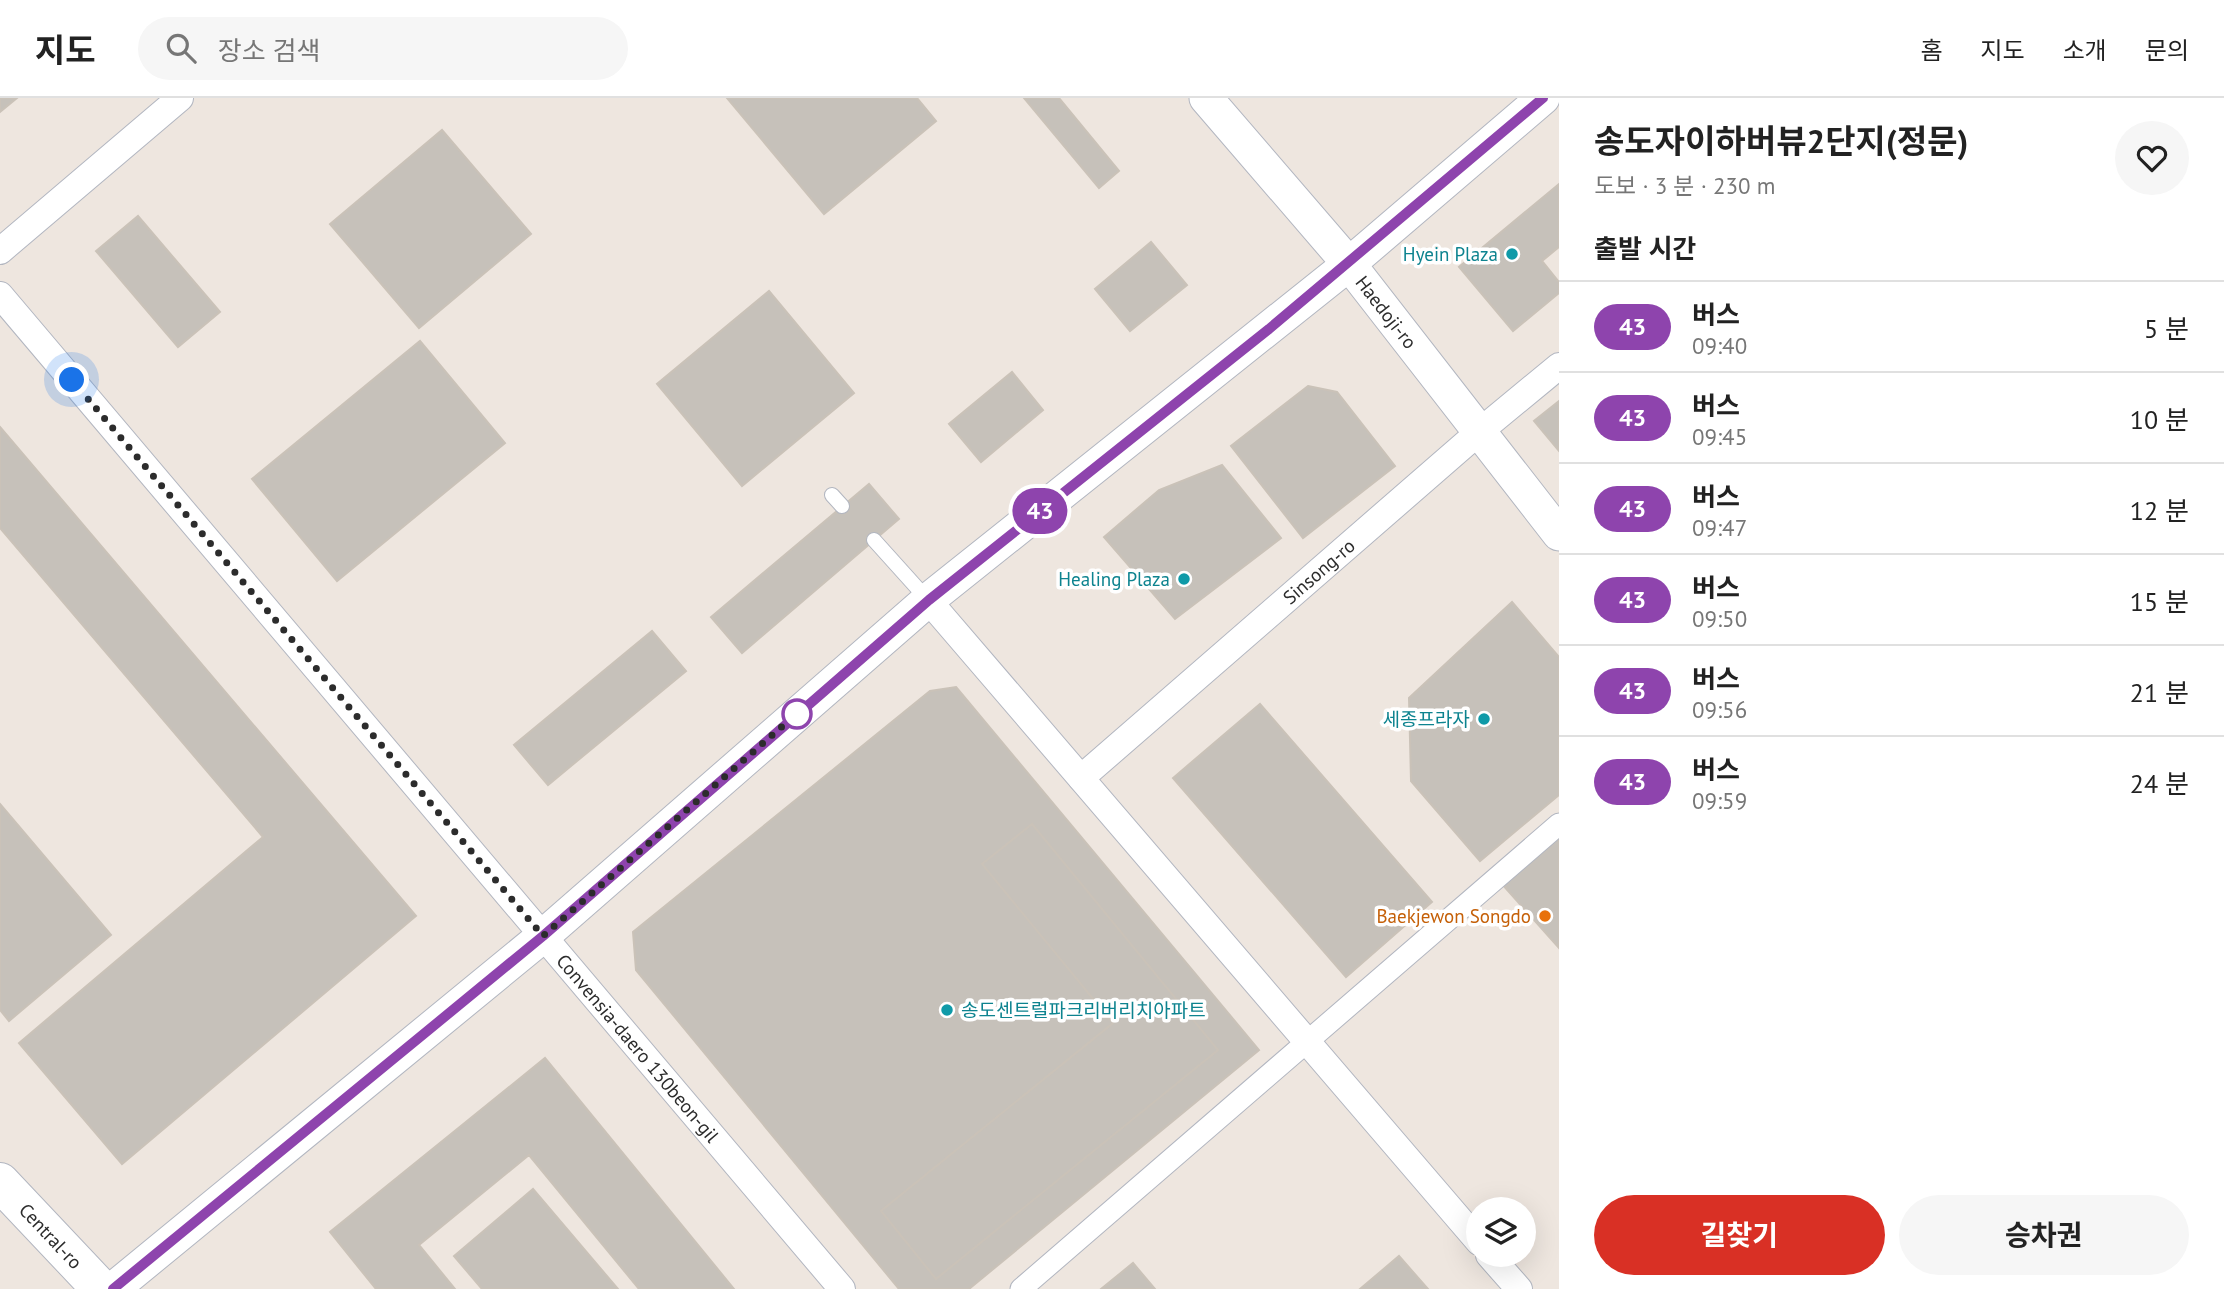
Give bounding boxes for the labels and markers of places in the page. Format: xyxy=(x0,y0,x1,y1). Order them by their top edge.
place label: Hyein Plaza xyxy=(1403,242,1498,266)
marker: Hyein Plaza xyxy=(1504,246,1520,262)
place label: Healing Plaza xyxy=(1058,567,1170,591)
marker: Healing Plaza xyxy=(1176,571,1192,587)
unlabelled marker xyxy=(782,699,812,729)
place label: 세종프라자 xyxy=(1383,707,1470,731)
marker: 세종프라자 xyxy=(1476,711,1492,727)
place label: Baekjewon Songdo xyxy=(1377,904,1531,928)
marker: Baekjewon Songdo xyxy=(1537,908,1553,924)
place label: 송도센트럴파크리버리치아파트 xyxy=(961,998,1206,1022)
marker: 송도센트럴파크리버리치아파트 xyxy=(939,1002,955,1018)

